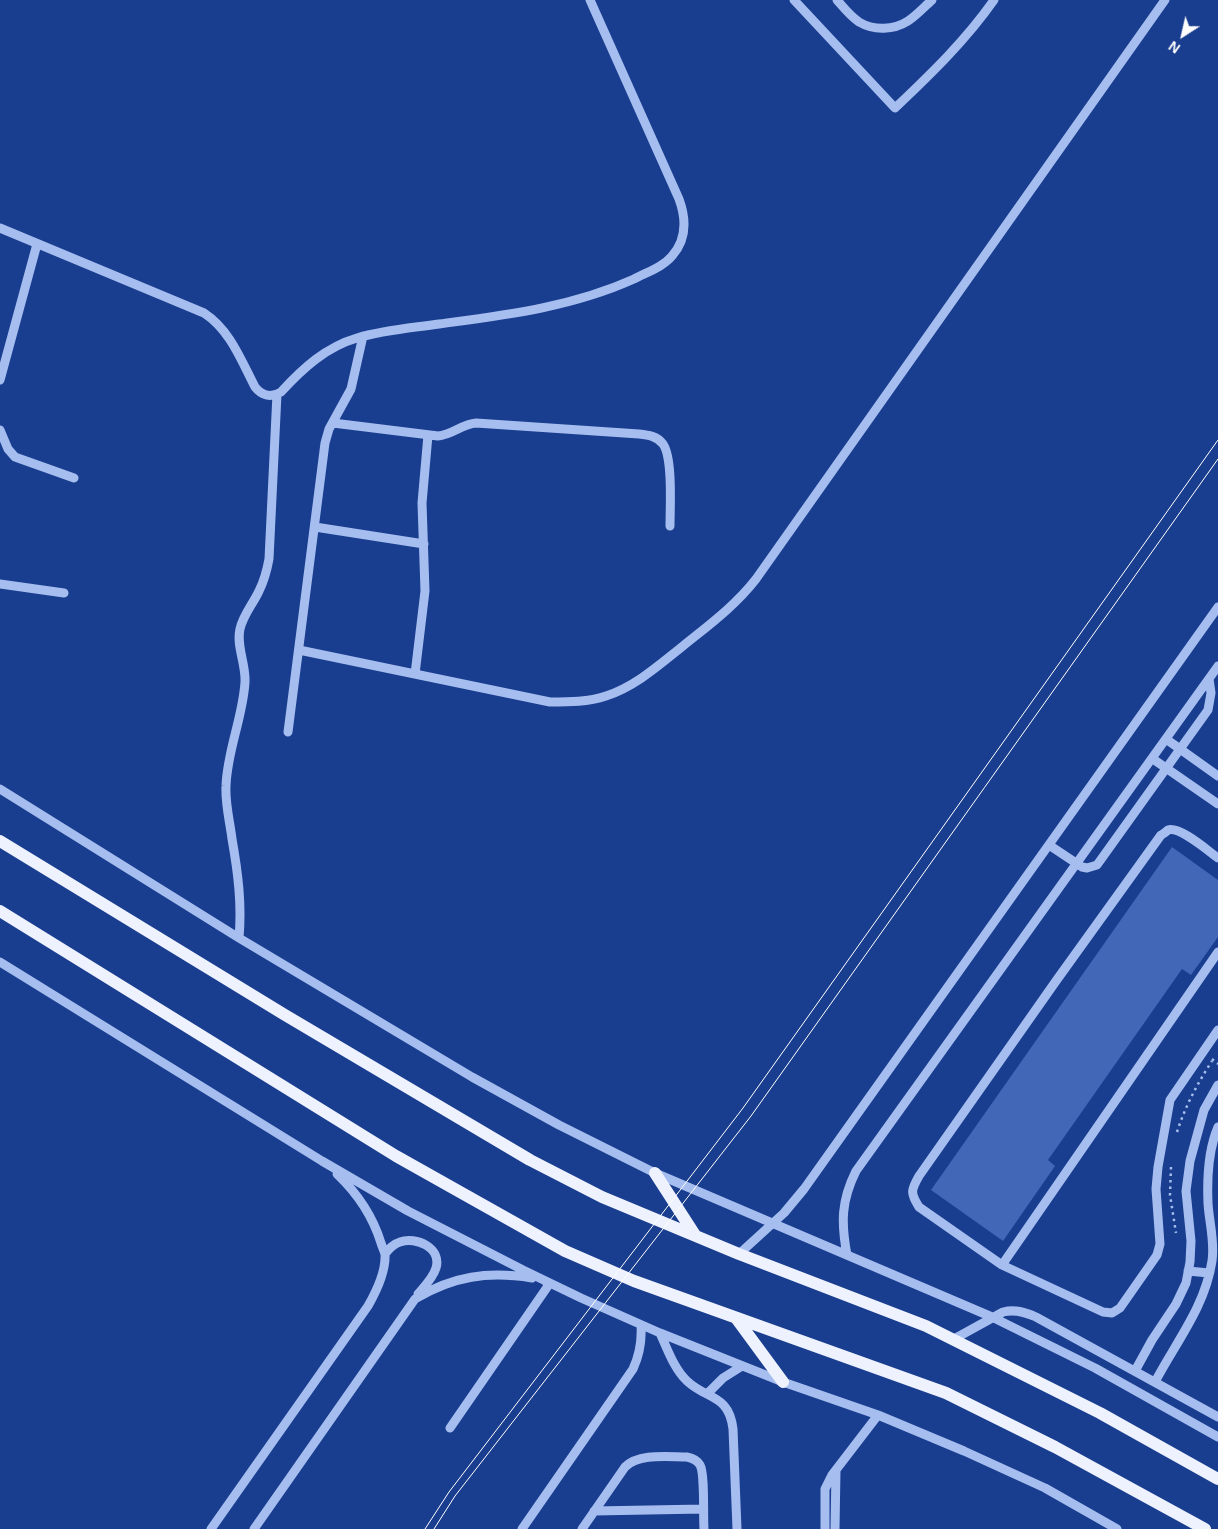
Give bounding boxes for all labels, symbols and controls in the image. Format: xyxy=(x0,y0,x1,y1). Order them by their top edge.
north arrow xyxy=(1158,10,1208,60)
text: N xyxy=(1166,38,1183,57)

